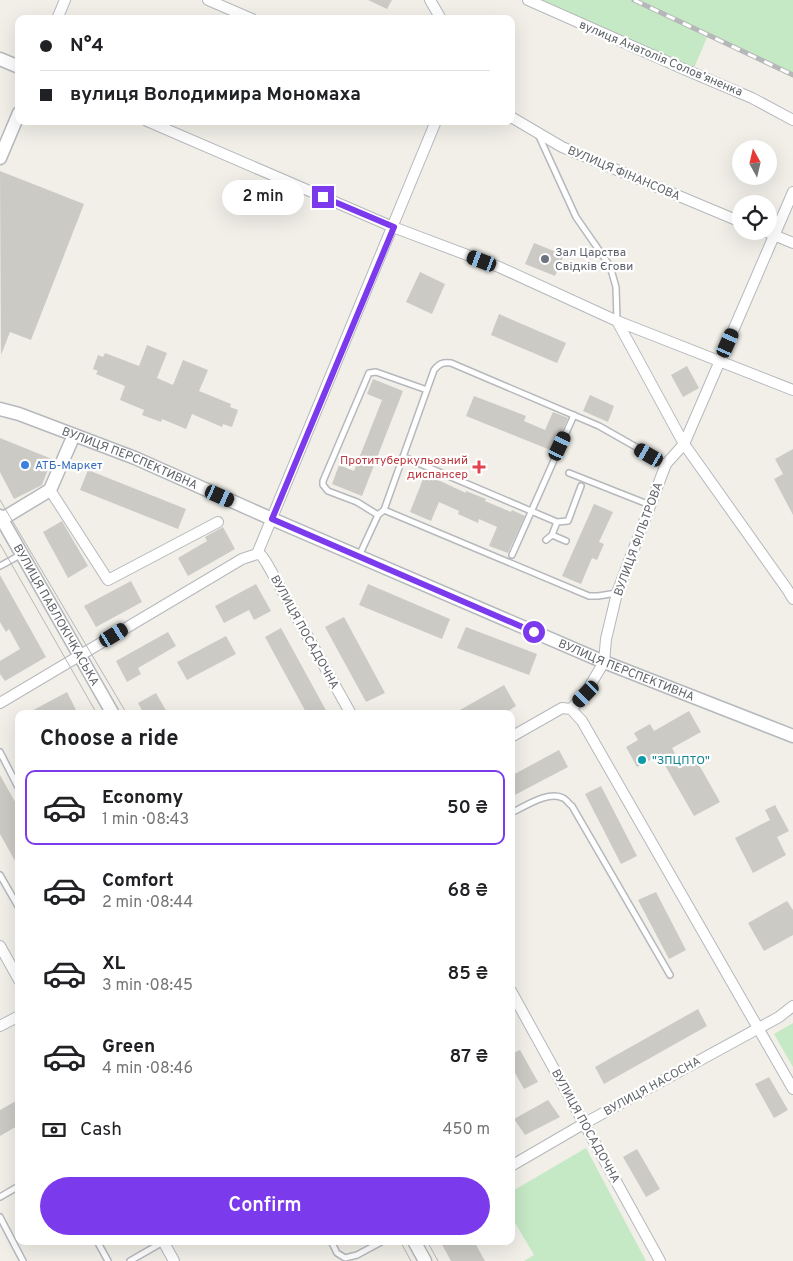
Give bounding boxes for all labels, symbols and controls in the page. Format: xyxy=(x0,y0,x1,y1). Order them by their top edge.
street label: вулиця Анатолія Соловʼяненка xyxy=(576,17,745,101)
text: N°4 xyxy=(70,34,104,58)
text: вулиця Володимира Мономаха xyxy=(70,83,361,107)
north arrow xyxy=(732,140,778,185)
map controls xyxy=(732,140,777,240)
street label: ВУЛИЦЯ ФІНАНСОВА xyxy=(565,143,682,205)
callout: 2 min xyxy=(223,180,306,214)
route end xyxy=(312,186,334,208)
text: 2 min xyxy=(242,187,284,207)
button: locate xyxy=(732,195,777,240)
place label: Зал Царства Свідків Єгови xyxy=(555,245,633,275)
car xyxy=(465,249,498,273)
marker: Зал Царства Свідків Єгови xyxy=(539,253,551,265)
car xyxy=(715,326,740,360)
street label: ВУЛИЦЯ ПЕРСПЕКТИВНА xyxy=(59,424,200,494)
car xyxy=(546,429,573,463)
car xyxy=(632,441,665,469)
place label: Протитуберкульозний диспансер xyxy=(340,453,468,483)
place label: АТБ-Маркет xyxy=(35,458,103,474)
marker: АТБ-Маркет xyxy=(19,459,31,471)
marker: Протитуберкульозний диспансер xyxy=(472,460,486,474)
street label: ВУЛИЦЯ ФІЛЬТРОВА xyxy=(611,480,667,598)
car xyxy=(203,483,236,509)
street label: ВУЛИЦЯ ПАВЛОКІЧКАСЬКА xyxy=(9,542,102,689)
street label: ВУЛИЦЯ ПОСАДОЧНА xyxy=(266,573,342,692)
car xyxy=(97,621,130,649)
route start xyxy=(523,621,545,643)
street label: ВУЛИЦЯ ПЕРСПЕКТИВНА xyxy=(555,636,697,706)
car xyxy=(570,678,601,710)
text: Choose a ride xyxy=(40,726,178,753)
place label: "ЗПЦПТО" xyxy=(652,753,710,769)
marker: "ЗПЦПТО" xyxy=(636,754,648,766)
icon: car xyxy=(42,785,87,830)
text: Economy xyxy=(102,786,183,810)
text: 50 ₴ xyxy=(447,796,488,820)
text: 1 min · 08:43 xyxy=(102,810,189,830)
icon: car xyxy=(42,868,87,913)
text: Comfort xyxy=(102,869,174,893)
text: 68 ₴ xyxy=(448,879,488,903)
text: 2 min · 08:44 xyxy=(102,893,193,913)
icon: car xyxy=(42,951,87,996)
text: XL xyxy=(102,952,125,976)
text: 85 ₴ xyxy=(447,962,488,986)
text: 3 min · 08:45 xyxy=(102,976,193,996)
icon: car xyxy=(42,1034,87,1079)
text: Green xyxy=(102,1035,155,1059)
text: 87 ₴ xyxy=(450,1045,488,1069)
street label: ВУЛИЦЯ НАСОСНА xyxy=(601,1054,704,1120)
text: 4 min · 08:46 xyxy=(102,1059,193,1079)
street label: ВУЛИЦЯ ПОСАДОЧНА xyxy=(547,1067,623,1186)
icon: cash xyxy=(40,1116,68,1144)
text: Cash xyxy=(80,1118,122,1142)
text: 450 m xyxy=(443,1120,490,1140)
button: Confirm xyxy=(40,1177,490,1235)

